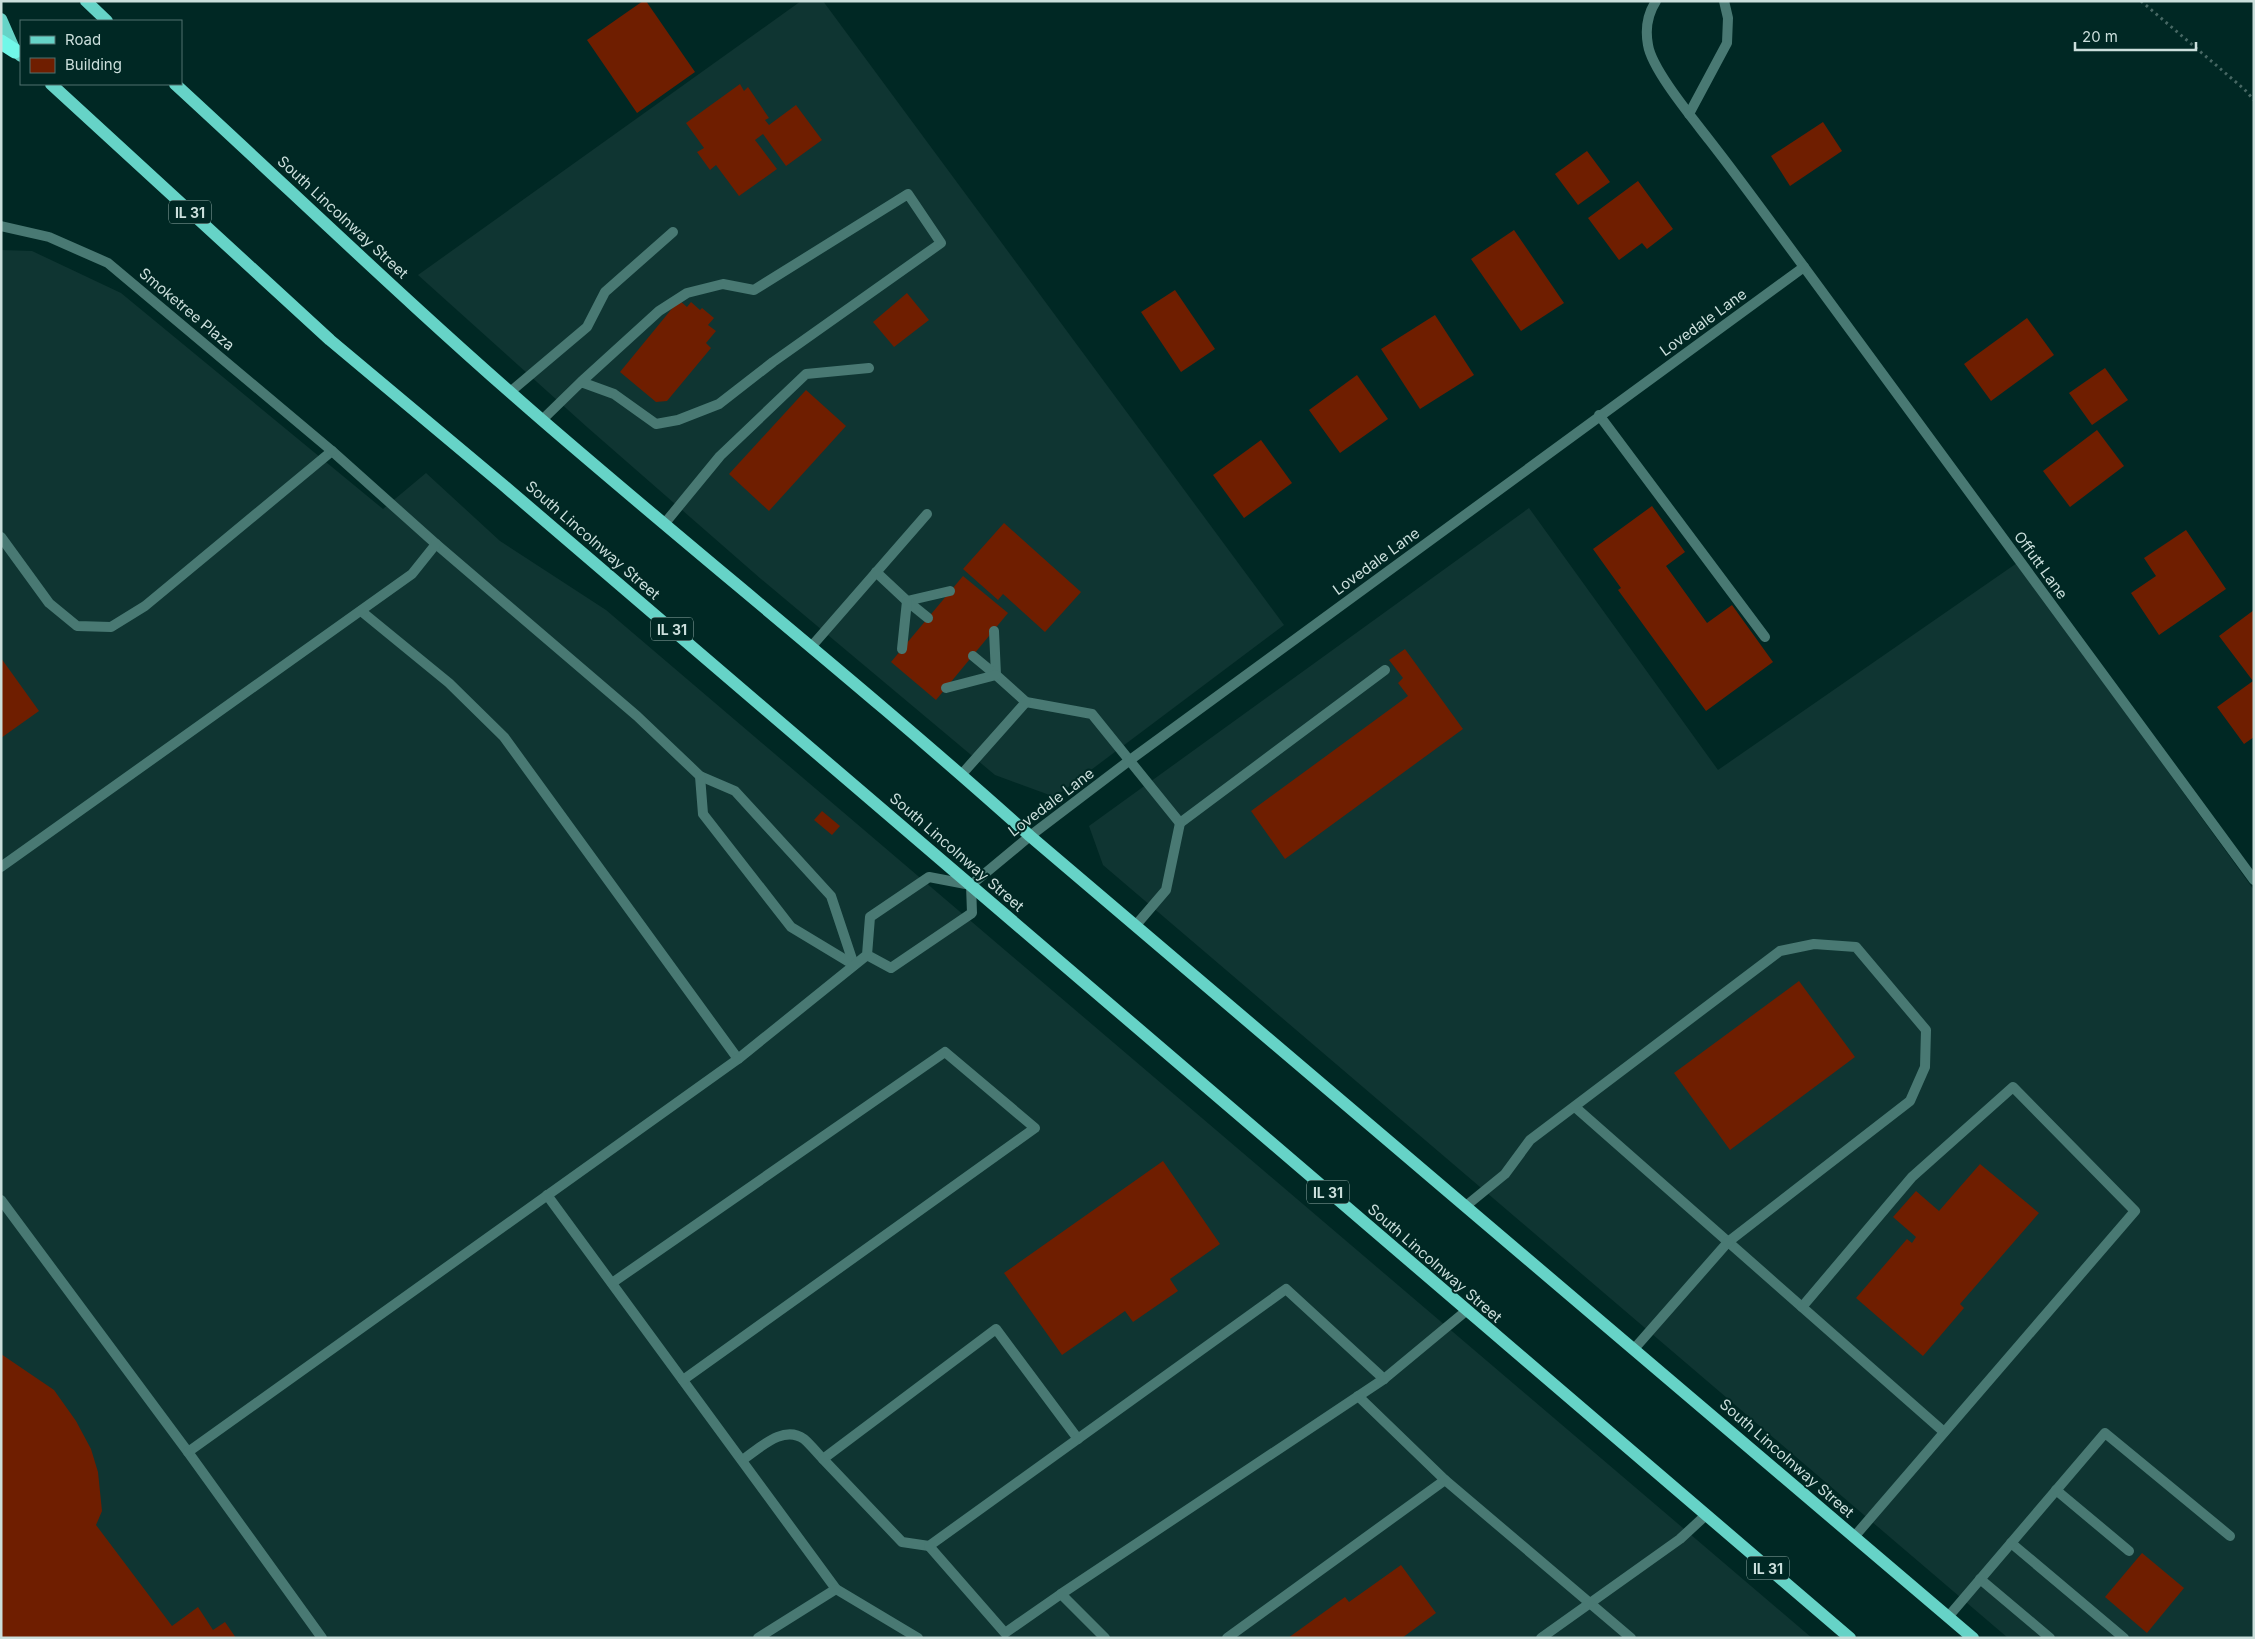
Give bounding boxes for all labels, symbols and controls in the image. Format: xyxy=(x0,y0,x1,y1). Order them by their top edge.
legend xyxy=(20,20,182,85)
scale bar xyxy=(2075,20,2196,52)
text: 20 m xyxy=(2082,27,2118,46)
text: Road xyxy=(65,30,101,49)
text: Building xyxy=(65,55,122,74)
street label: South Lincolnway Street xyxy=(274,151,412,283)
road number: IL 31 xyxy=(169,200,211,223)
street label: Smoketree Plaza xyxy=(135,264,239,354)
street label: Lovedale Lane xyxy=(1656,284,1750,360)
street label: South Lincolnway Street xyxy=(522,476,664,604)
street label: Lovedale Lane xyxy=(1329,523,1423,599)
street label: Offutt Lane xyxy=(2010,527,2072,603)
road number: IL 31 xyxy=(651,618,693,640)
street label: Lovedale Lane xyxy=(1004,763,1098,841)
street label: South Lincolnway Street xyxy=(886,788,1028,916)
road number: IL 31 xyxy=(1307,1180,1349,1204)
street label: South Lincolnway Street xyxy=(1364,1199,1506,1327)
street label: South Lincolnway Street xyxy=(1716,1394,1858,1522)
road number: IL 31 xyxy=(1747,1556,1789,1580)

